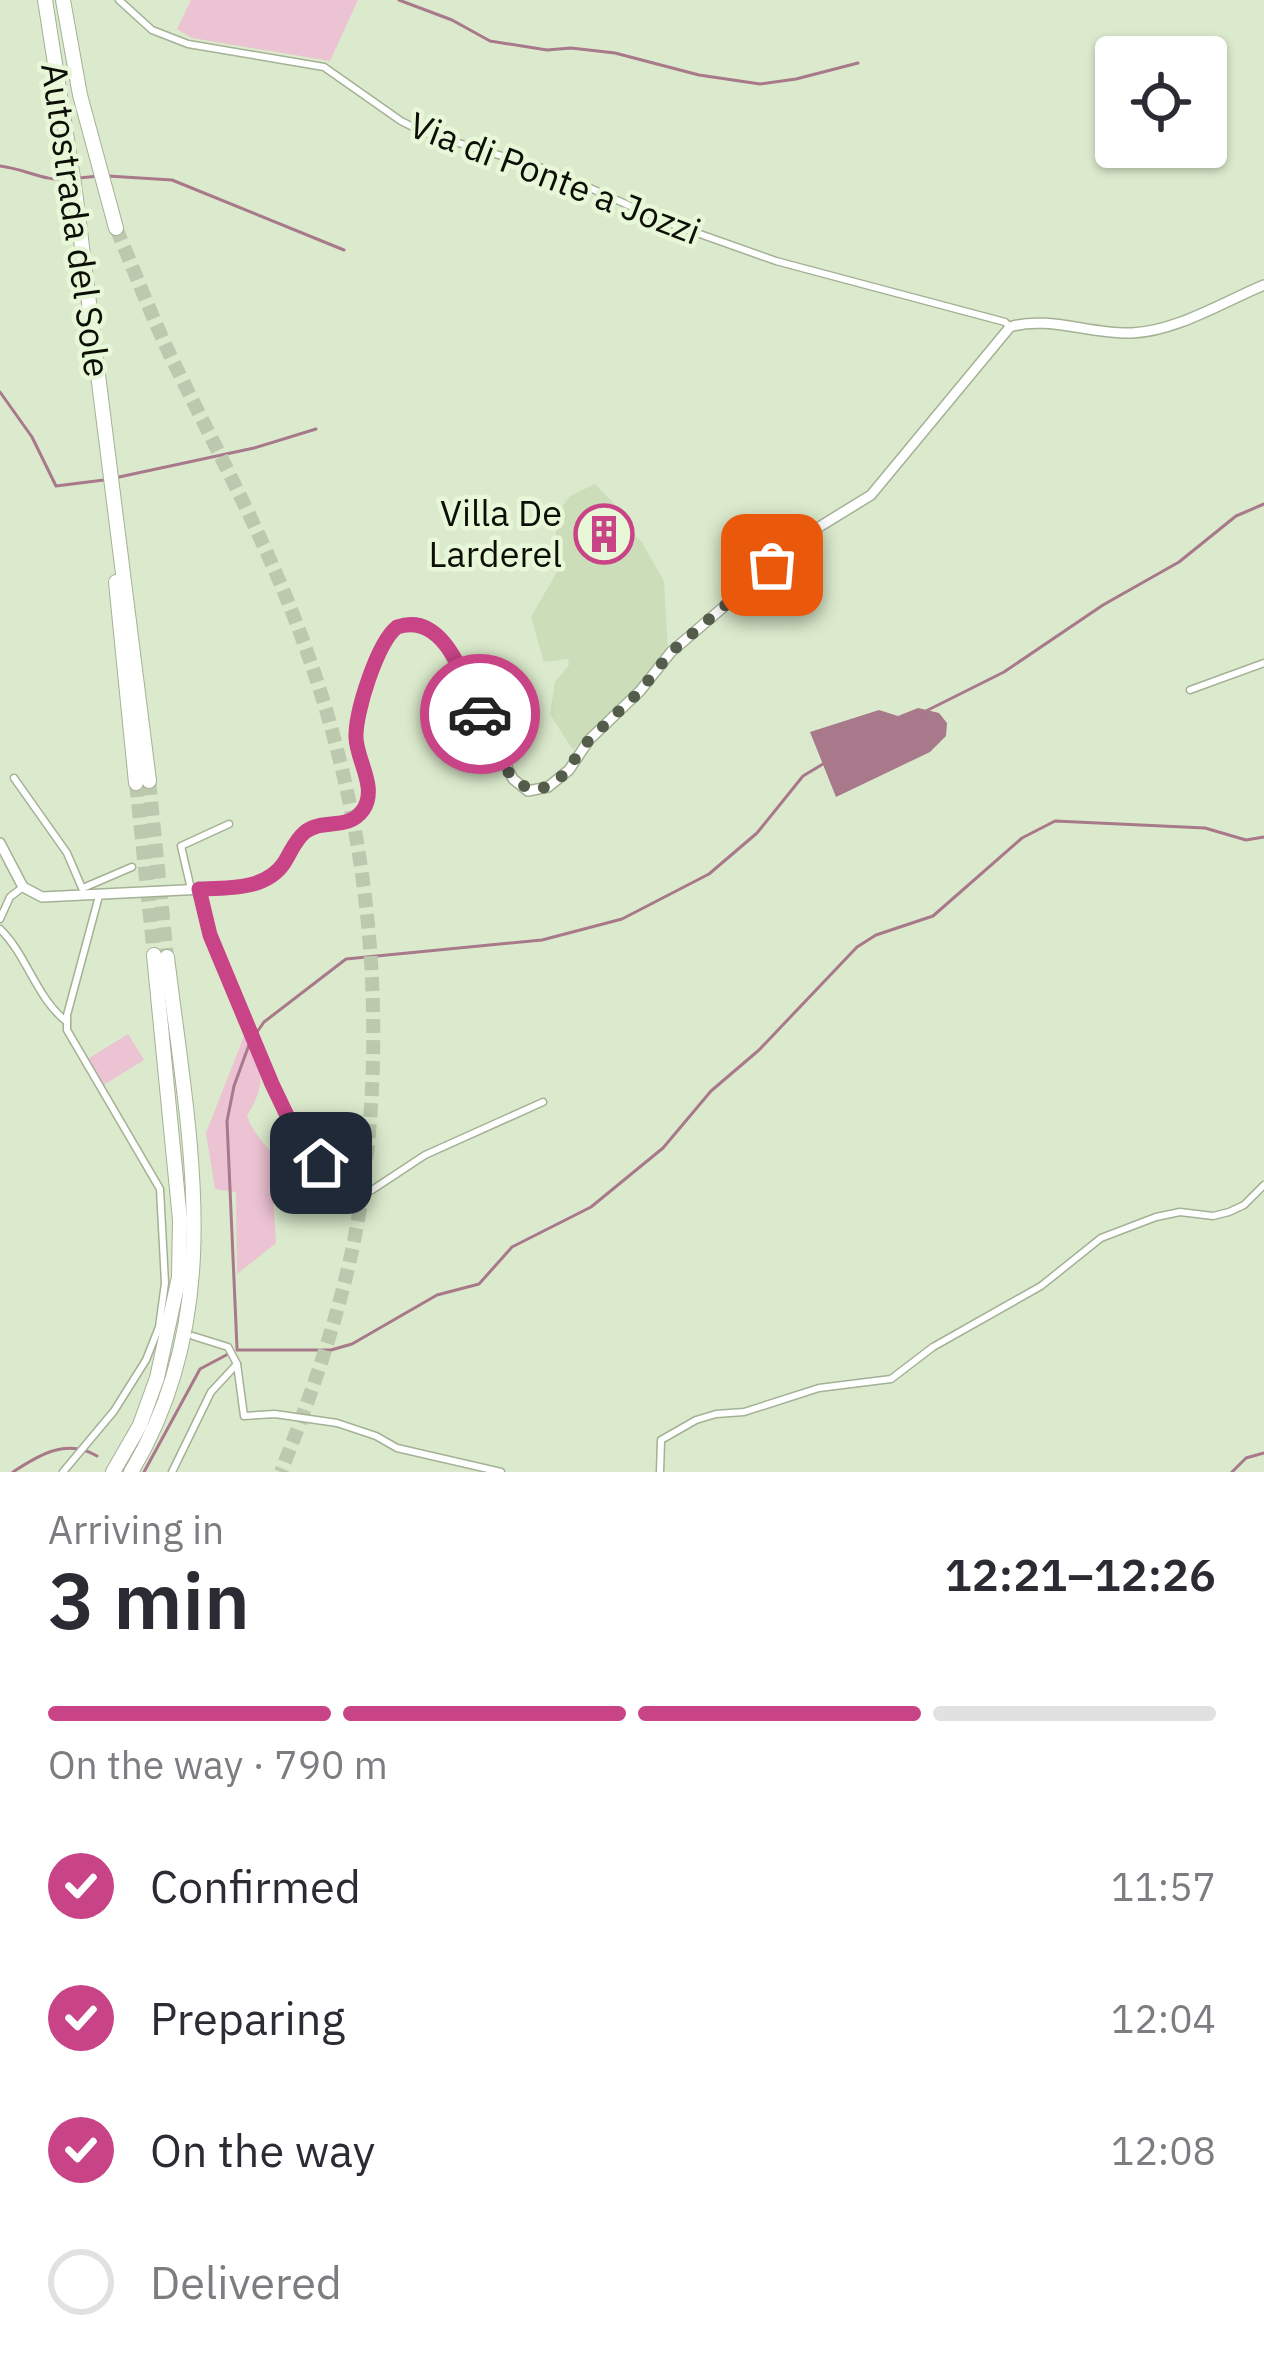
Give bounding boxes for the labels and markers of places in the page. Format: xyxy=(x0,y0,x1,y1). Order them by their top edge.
place label: Villa De Larderel xyxy=(429,489,562,577)
building icon: Villa De Larderel xyxy=(573,503,635,565)
pin xyxy=(721,514,823,616)
pin xyxy=(270,1112,372,1214)

